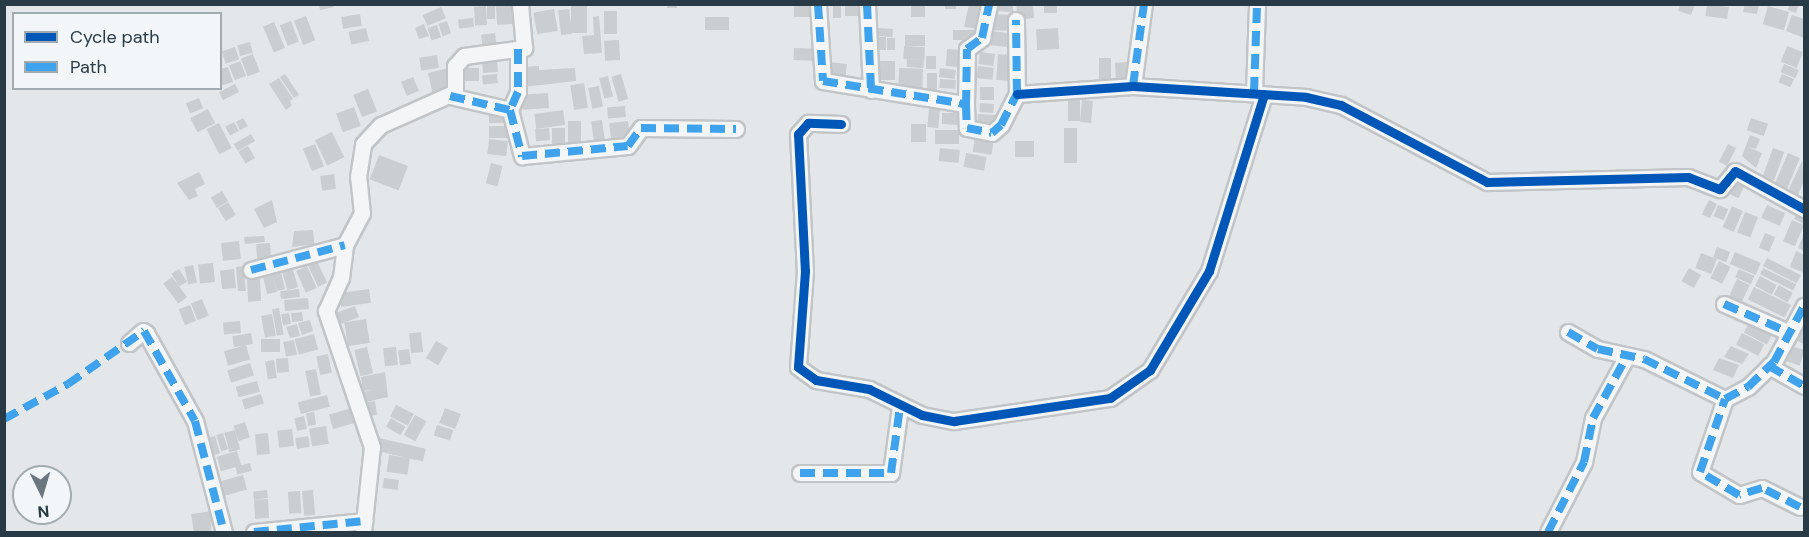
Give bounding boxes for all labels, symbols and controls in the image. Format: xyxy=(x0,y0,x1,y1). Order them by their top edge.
legend xyxy=(12,12,222,90)
text: Cycle path xyxy=(70,25,160,49)
text: Path xyxy=(70,55,107,79)
north arrow xyxy=(12,465,72,525)
text: N xyxy=(37,500,50,522)

